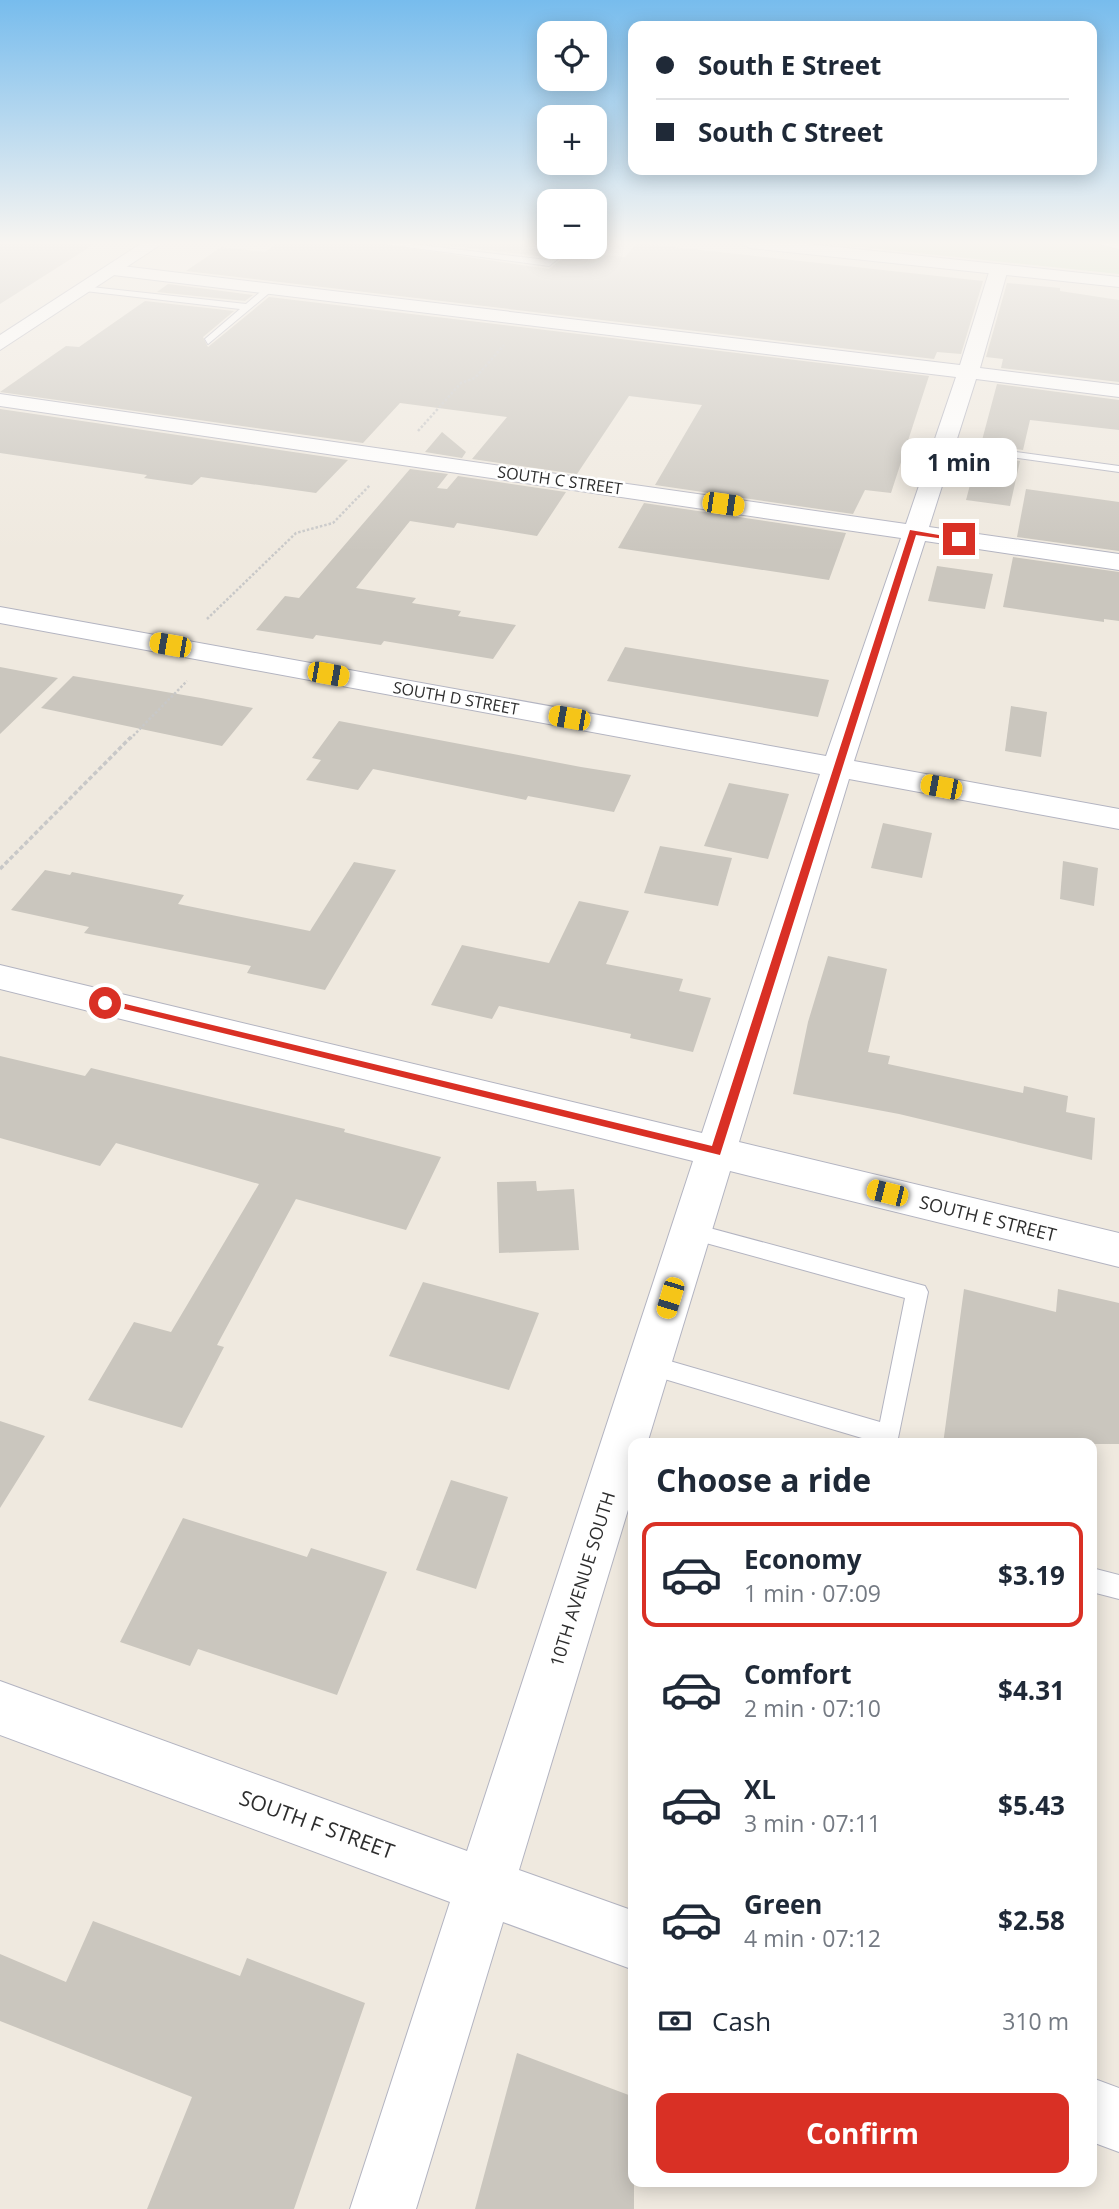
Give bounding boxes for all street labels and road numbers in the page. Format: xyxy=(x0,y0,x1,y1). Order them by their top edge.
street label: SOUTH C STREET xyxy=(496,460,624,500)
street label: SOUTH D STREET xyxy=(391,676,521,720)
street label: SOUTH E STREET xyxy=(917,1189,1059,1247)
street label: 10TH AVENUE SOUTH xyxy=(544,1488,620,1670)
street label: SOUTH F STREET xyxy=(236,1783,399,1865)

